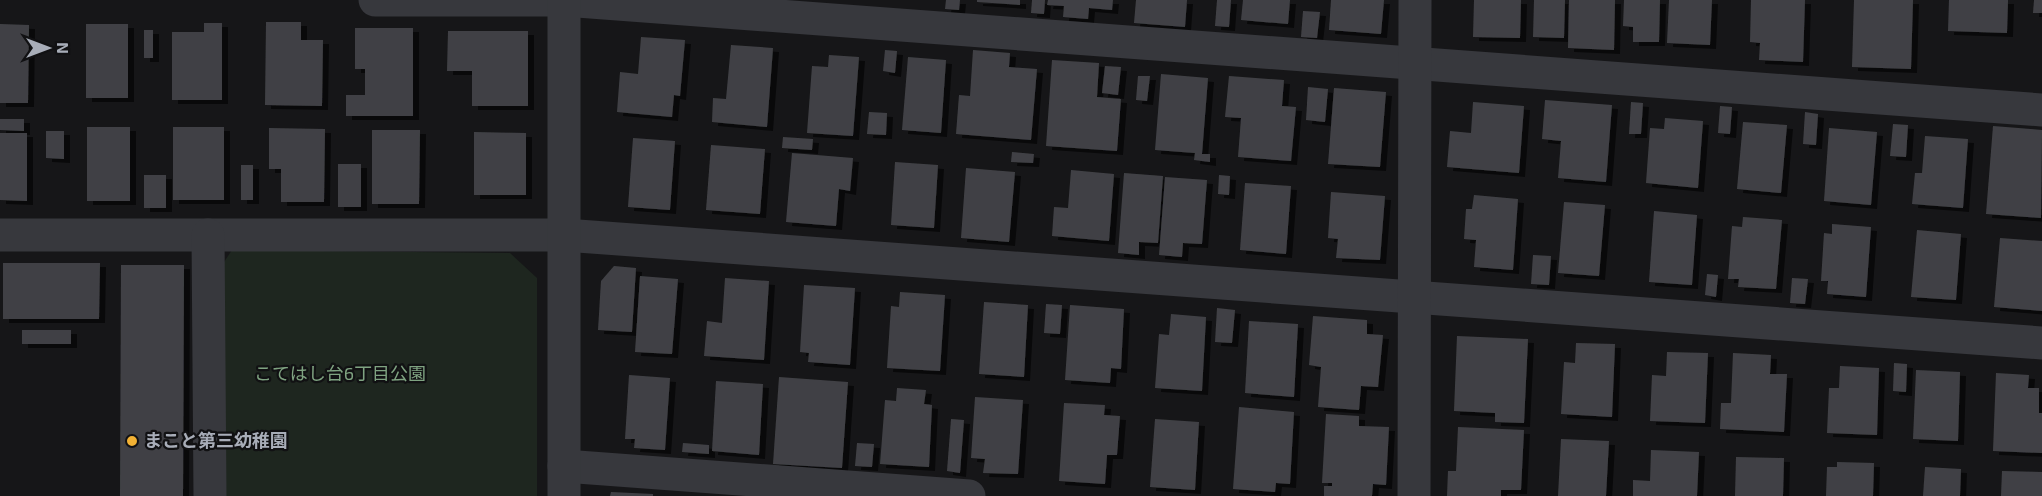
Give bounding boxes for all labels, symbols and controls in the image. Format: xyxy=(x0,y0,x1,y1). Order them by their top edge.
north arrow xyxy=(18,18,78,78)
text: N xyxy=(54,42,73,54)
park label: こてはし台6丁目公園 xyxy=(254,362,426,384)
place label: まこと第三幼稚園 xyxy=(144,429,288,451)
marker: まこと第三幼稚園 xyxy=(125,434,139,448)

